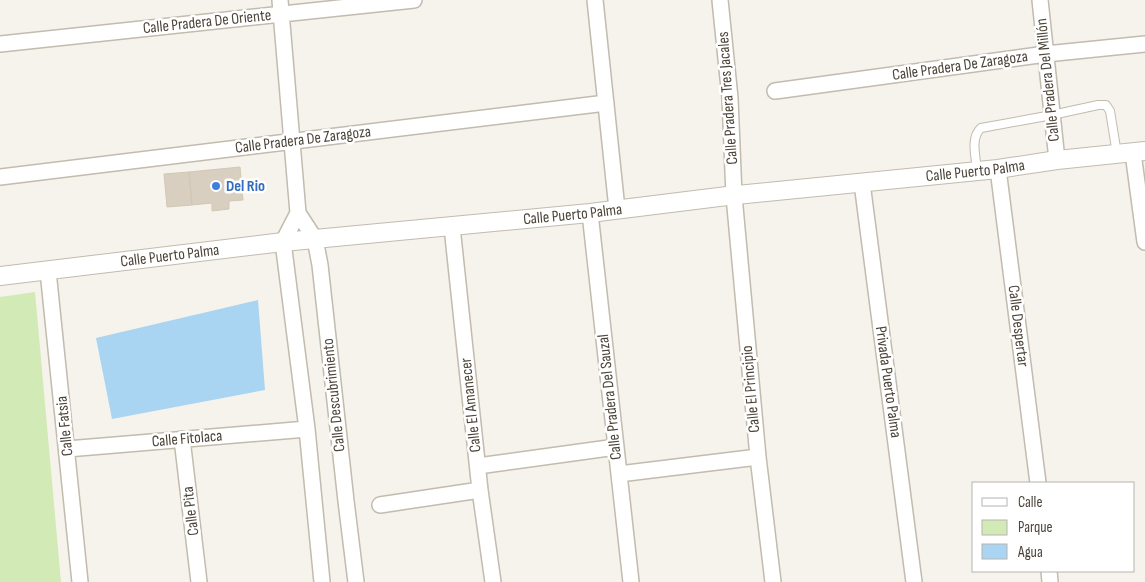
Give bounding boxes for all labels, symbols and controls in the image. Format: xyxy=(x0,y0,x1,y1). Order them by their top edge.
street label: Calle Pradera De Oriente xyxy=(142,6,272,38)
street label: Calle Pradera Del Millón xyxy=(1032,17,1064,143)
street label: Calle Pradera Tres Jacales xyxy=(714,31,742,165)
street label: Calle Pradera De Zaragoza xyxy=(891,47,1029,85)
street label: Calle Pradera De Zaragoza xyxy=(234,122,372,158)
street label: Calle Puerto Palma xyxy=(925,156,1026,186)
place label: Del Rio xyxy=(226,177,265,196)
marker: Del Rio xyxy=(210,180,222,192)
street label: Calle Puerto Palma xyxy=(522,200,623,229)
street label: Calle Puerto Palma xyxy=(119,240,220,271)
street label: Calle Despertar xyxy=(1004,284,1032,368)
street label: Privada Puerto Palma xyxy=(871,325,905,439)
street label: Calle Pradera Del Sauzal xyxy=(594,333,626,461)
street label: Calle Descubrimiento xyxy=(319,337,349,453)
street label: Calle El Principio xyxy=(738,345,764,433)
street label: Calle El Amanecer xyxy=(457,356,485,453)
street label: Calle Fatsia xyxy=(52,395,78,457)
street label: Calle Fitolaca xyxy=(151,426,223,452)
legend xyxy=(972,482,1135,572)
street label: Calle Pita xyxy=(179,485,203,537)
text: Calle xyxy=(1018,493,1042,512)
text: Parque xyxy=(1018,518,1053,537)
text: Agua xyxy=(1017,543,1043,562)

